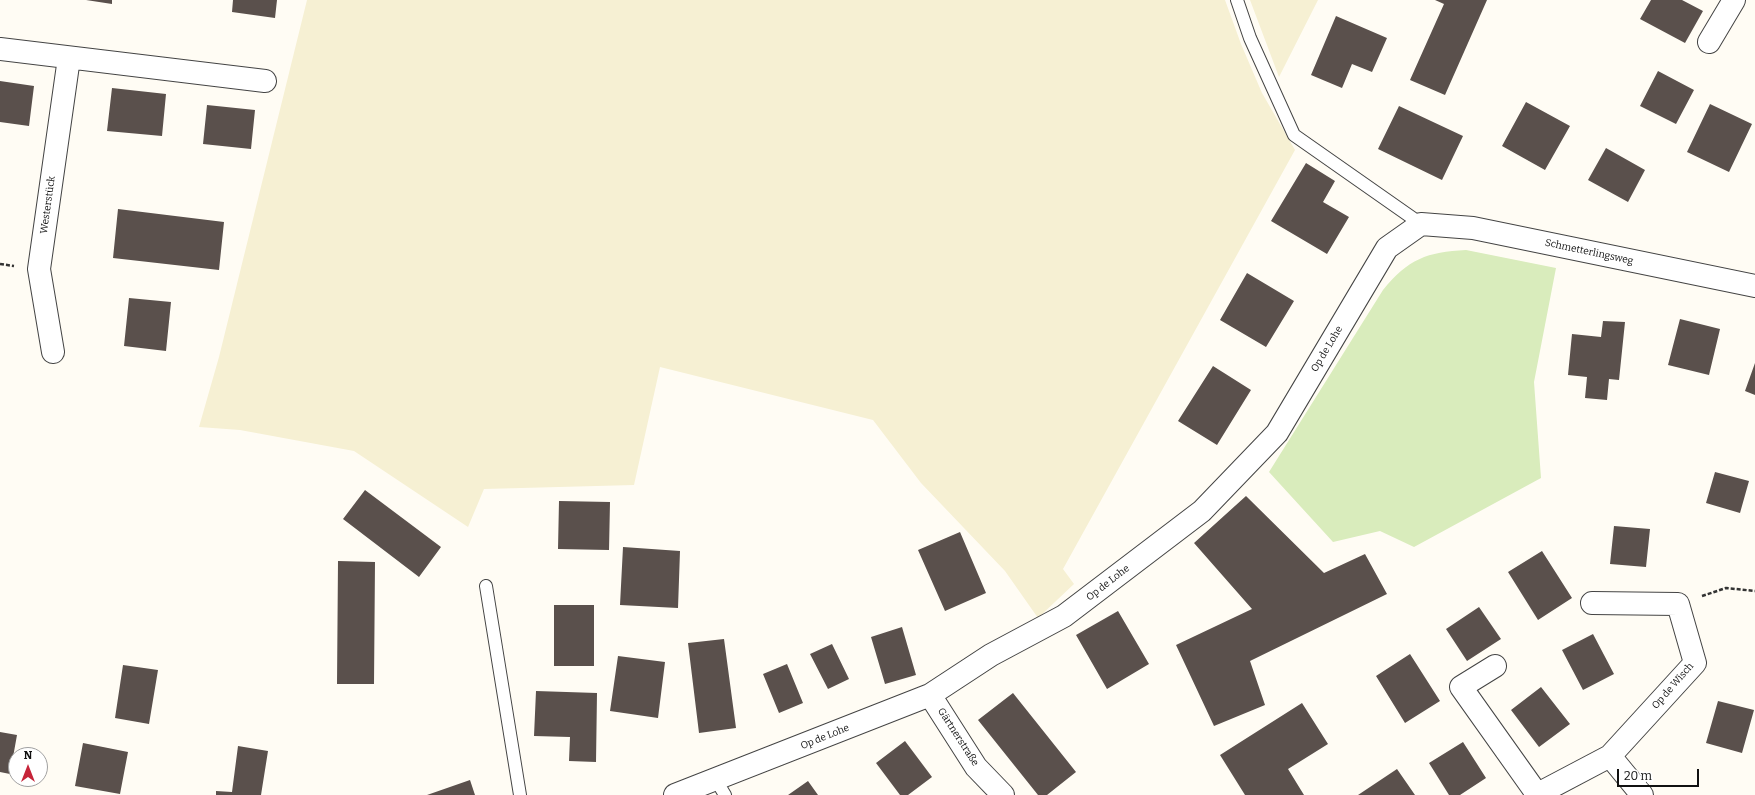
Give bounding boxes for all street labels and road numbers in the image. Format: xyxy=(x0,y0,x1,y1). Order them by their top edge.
street label: Westerstück xyxy=(38,175,58,235)
street label: Schmetterlingsweg xyxy=(1544,237,1634,267)
street label: Op de Lohe xyxy=(1309,324,1345,374)
street label: Op de Lohe xyxy=(1084,562,1132,604)
street label: Op de Wisch xyxy=(1650,660,1696,712)
street label: Gärtnerstraße xyxy=(935,706,981,768)
street label: Op de Lohe xyxy=(799,722,851,752)

